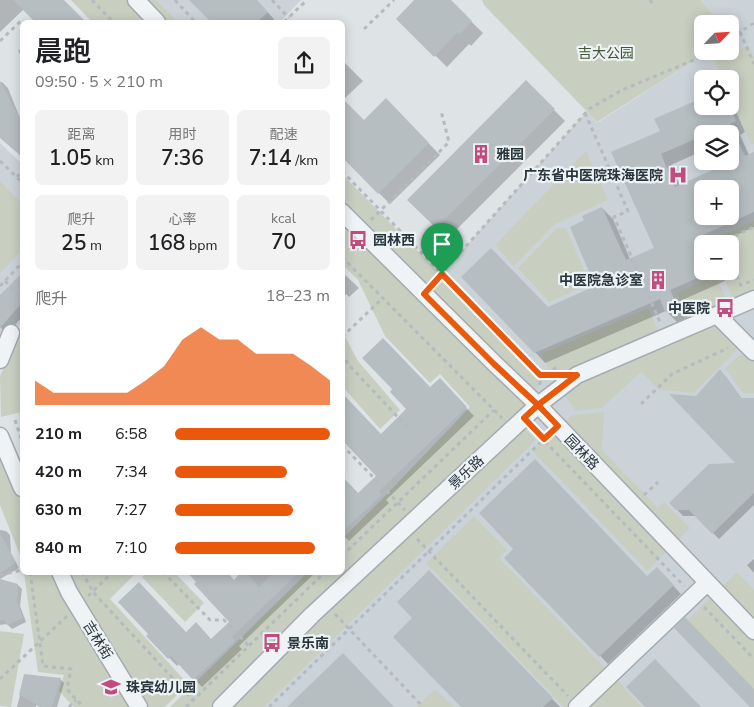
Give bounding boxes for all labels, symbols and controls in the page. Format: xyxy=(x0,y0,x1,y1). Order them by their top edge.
north arrow xyxy=(694,15,739,60)
map controls xyxy=(694,15,739,280)
text: 晨跑 xyxy=(35,33,91,71)
button: share xyxy=(278,37,330,89)
park label: 吉大公园 xyxy=(578,44,634,63)
button: locate xyxy=(694,70,739,115)
text: 09:50 · 5 × 210 m xyxy=(35,71,163,93)
text: 距离 xyxy=(68,125,96,144)
text: 用时 xyxy=(169,125,197,144)
text: 配速 xyxy=(270,125,298,144)
button: layers xyxy=(694,125,739,170)
building icon: 雅园 xyxy=(470,143,492,165)
text: 1.05 xyxy=(49,144,92,172)
text: 7:36 xyxy=(161,144,204,172)
text: 7:14 xyxy=(249,144,292,172)
place label: 雅园 xyxy=(496,145,524,164)
text: km xyxy=(92,151,114,170)
text: /km xyxy=(292,151,318,170)
hospital icon: 广东省中医院珠海医院 xyxy=(667,164,689,186)
place label: 广东省中医院珠海医院 xyxy=(523,166,663,185)
button: + xyxy=(694,180,739,225)
text: kcal xyxy=(271,209,296,228)
text: 爬升 xyxy=(68,210,96,229)
text: 心率 xyxy=(169,210,197,229)
pin xyxy=(421,223,463,274)
text: 70 xyxy=(271,228,296,256)
text: 25 xyxy=(61,229,86,257)
text: 168 xyxy=(148,229,185,257)
bus stop icon: 园林西 xyxy=(347,229,369,251)
icon: arrive xyxy=(428,230,456,258)
place label: 园林西 xyxy=(373,231,415,250)
button: − xyxy=(694,235,739,280)
text: m xyxy=(86,236,102,255)
text: bpm xyxy=(185,236,217,255)
building icon: 中医院急诊室 xyxy=(647,269,669,291)
place label: 中医院急诊室 xyxy=(559,271,643,290)
text: 18–23 m xyxy=(266,285,330,307)
text: 爬升 xyxy=(35,288,67,310)
bus stop icon: 中医院 xyxy=(714,297,736,319)
place label: 中医院 xyxy=(668,299,710,318)
text: 210 m xyxy=(35,423,82,445)
text: 6:58 xyxy=(115,423,147,445)
street label: 园林路 xyxy=(560,431,603,474)
street label: 景乐路 xyxy=(445,451,488,494)
text: 420 m xyxy=(35,461,82,483)
text: 7:34 xyxy=(115,461,147,483)
text: 630 m xyxy=(35,499,82,521)
text: 7:27 xyxy=(115,499,147,521)
text: 840 m xyxy=(35,537,82,559)
text: 7:10 xyxy=(115,537,147,559)
street label: 吉林街 xyxy=(78,617,117,663)
bus stop icon: 景乐南 xyxy=(261,632,283,654)
place label: 景乐南 xyxy=(287,634,329,653)
school or university icon: 珠宾幼儿园 xyxy=(100,676,122,698)
place label: 珠宾幼儿园 xyxy=(126,678,196,697)

